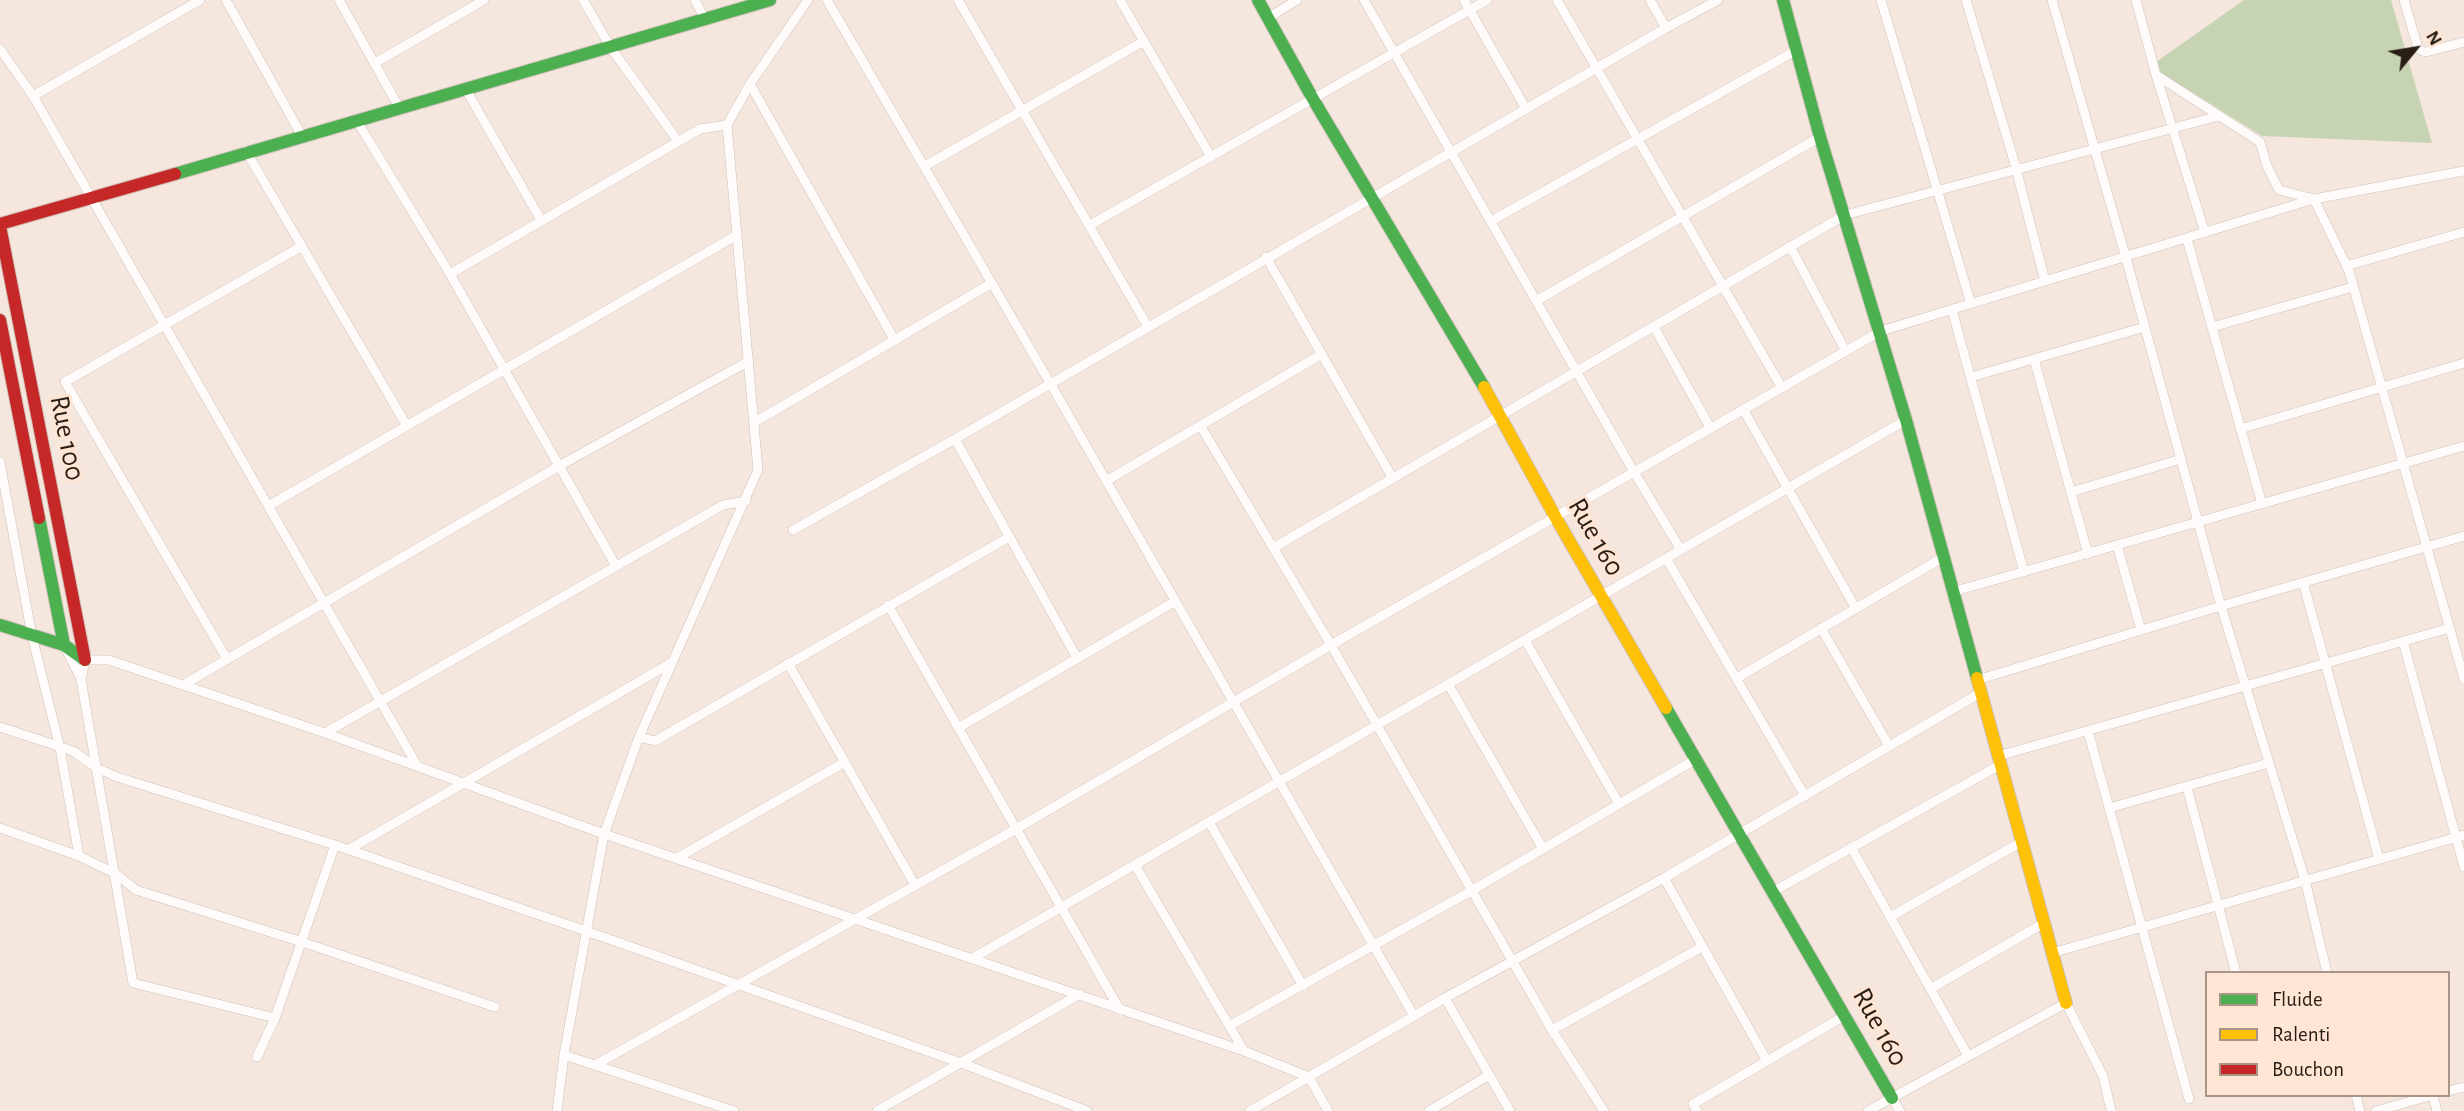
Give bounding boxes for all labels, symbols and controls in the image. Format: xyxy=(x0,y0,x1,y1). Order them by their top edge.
north arrow xyxy=(2380,14,2450,84)
text: N xyxy=(2422,28,2445,49)
street label: Rue 100 xyxy=(42,393,92,483)
street label: Rue 160 xyxy=(1560,492,1632,582)
legend xyxy=(2205,971,2450,1097)
street label: Rue 160 xyxy=(1845,982,1915,1072)
text: Fluide xyxy=(2272,989,2323,1010)
text: Ralenti xyxy=(2272,1024,2330,1045)
text: Bouchon xyxy=(2272,1059,2344,1080)

